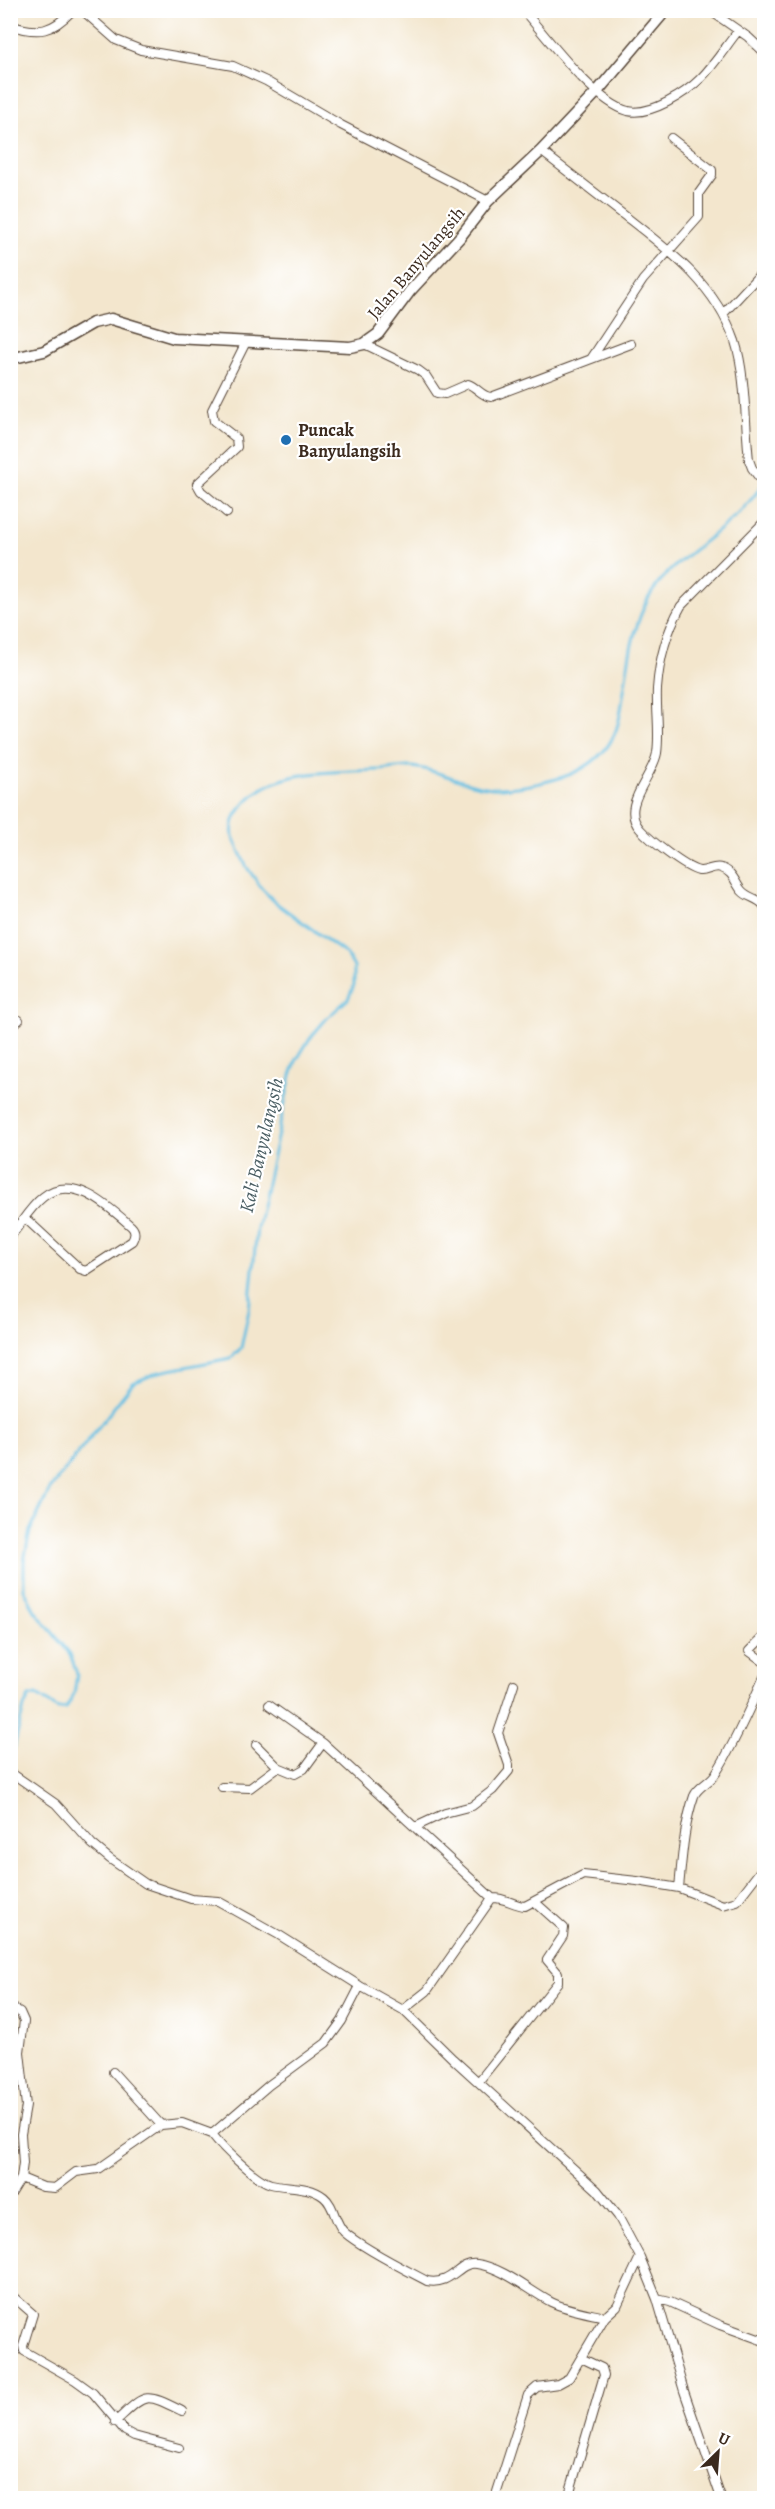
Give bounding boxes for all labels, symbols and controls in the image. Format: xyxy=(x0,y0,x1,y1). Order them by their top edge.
street label: Jalan Banyulangsih xyxy=(362,201,470,324)
place label: Puncak Banyulangsih xyxy=(298,418,401,463)
marker: Puncak Banyulangsih xyxy=(279,433,293,447)
water label: Kali Banyulangsih xyxy=(233,1075,290,1215)
north arrow xyxy=(688,2422,748,2482)
text: U xyxy=(715,2427,734,2452)

